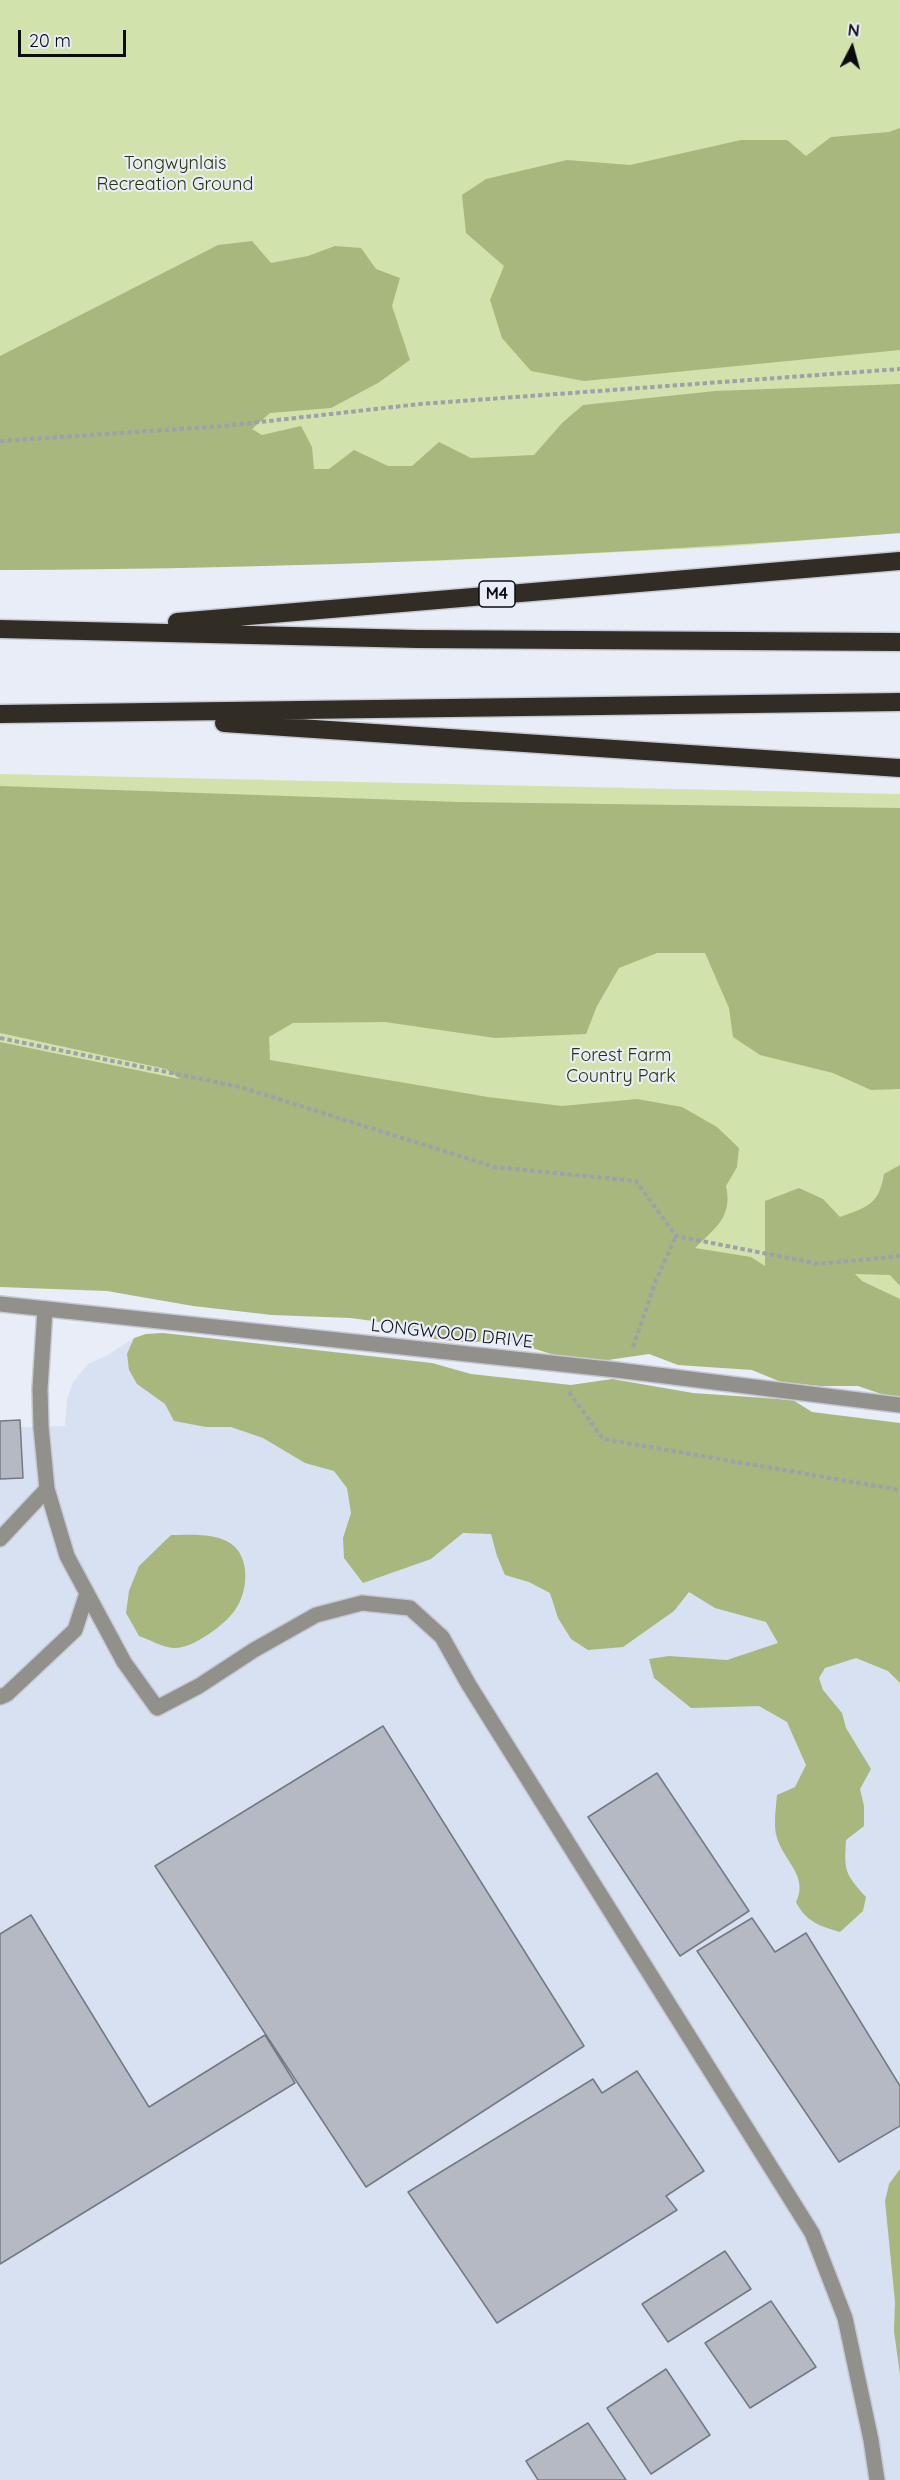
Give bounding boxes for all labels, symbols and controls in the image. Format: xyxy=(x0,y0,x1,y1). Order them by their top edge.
scale bar xyxy=(21,18,129,56)
north arrow xyxy=(822,18,882,78)
text: N xyxy=(847,20,861,41)
text: 20 m xyxy=(29,29,71,52)
park label: Tongwynlais Recreation Ground xyxy=(97,153,253,195)
road number: M4 xyxy=(479,581,515,607)
park label: Forest Farm Country Park xyxy=(566,1045,676,1088)
street label: LONGWOOD DRIVE xyxy=(370,1315,534,1353)

